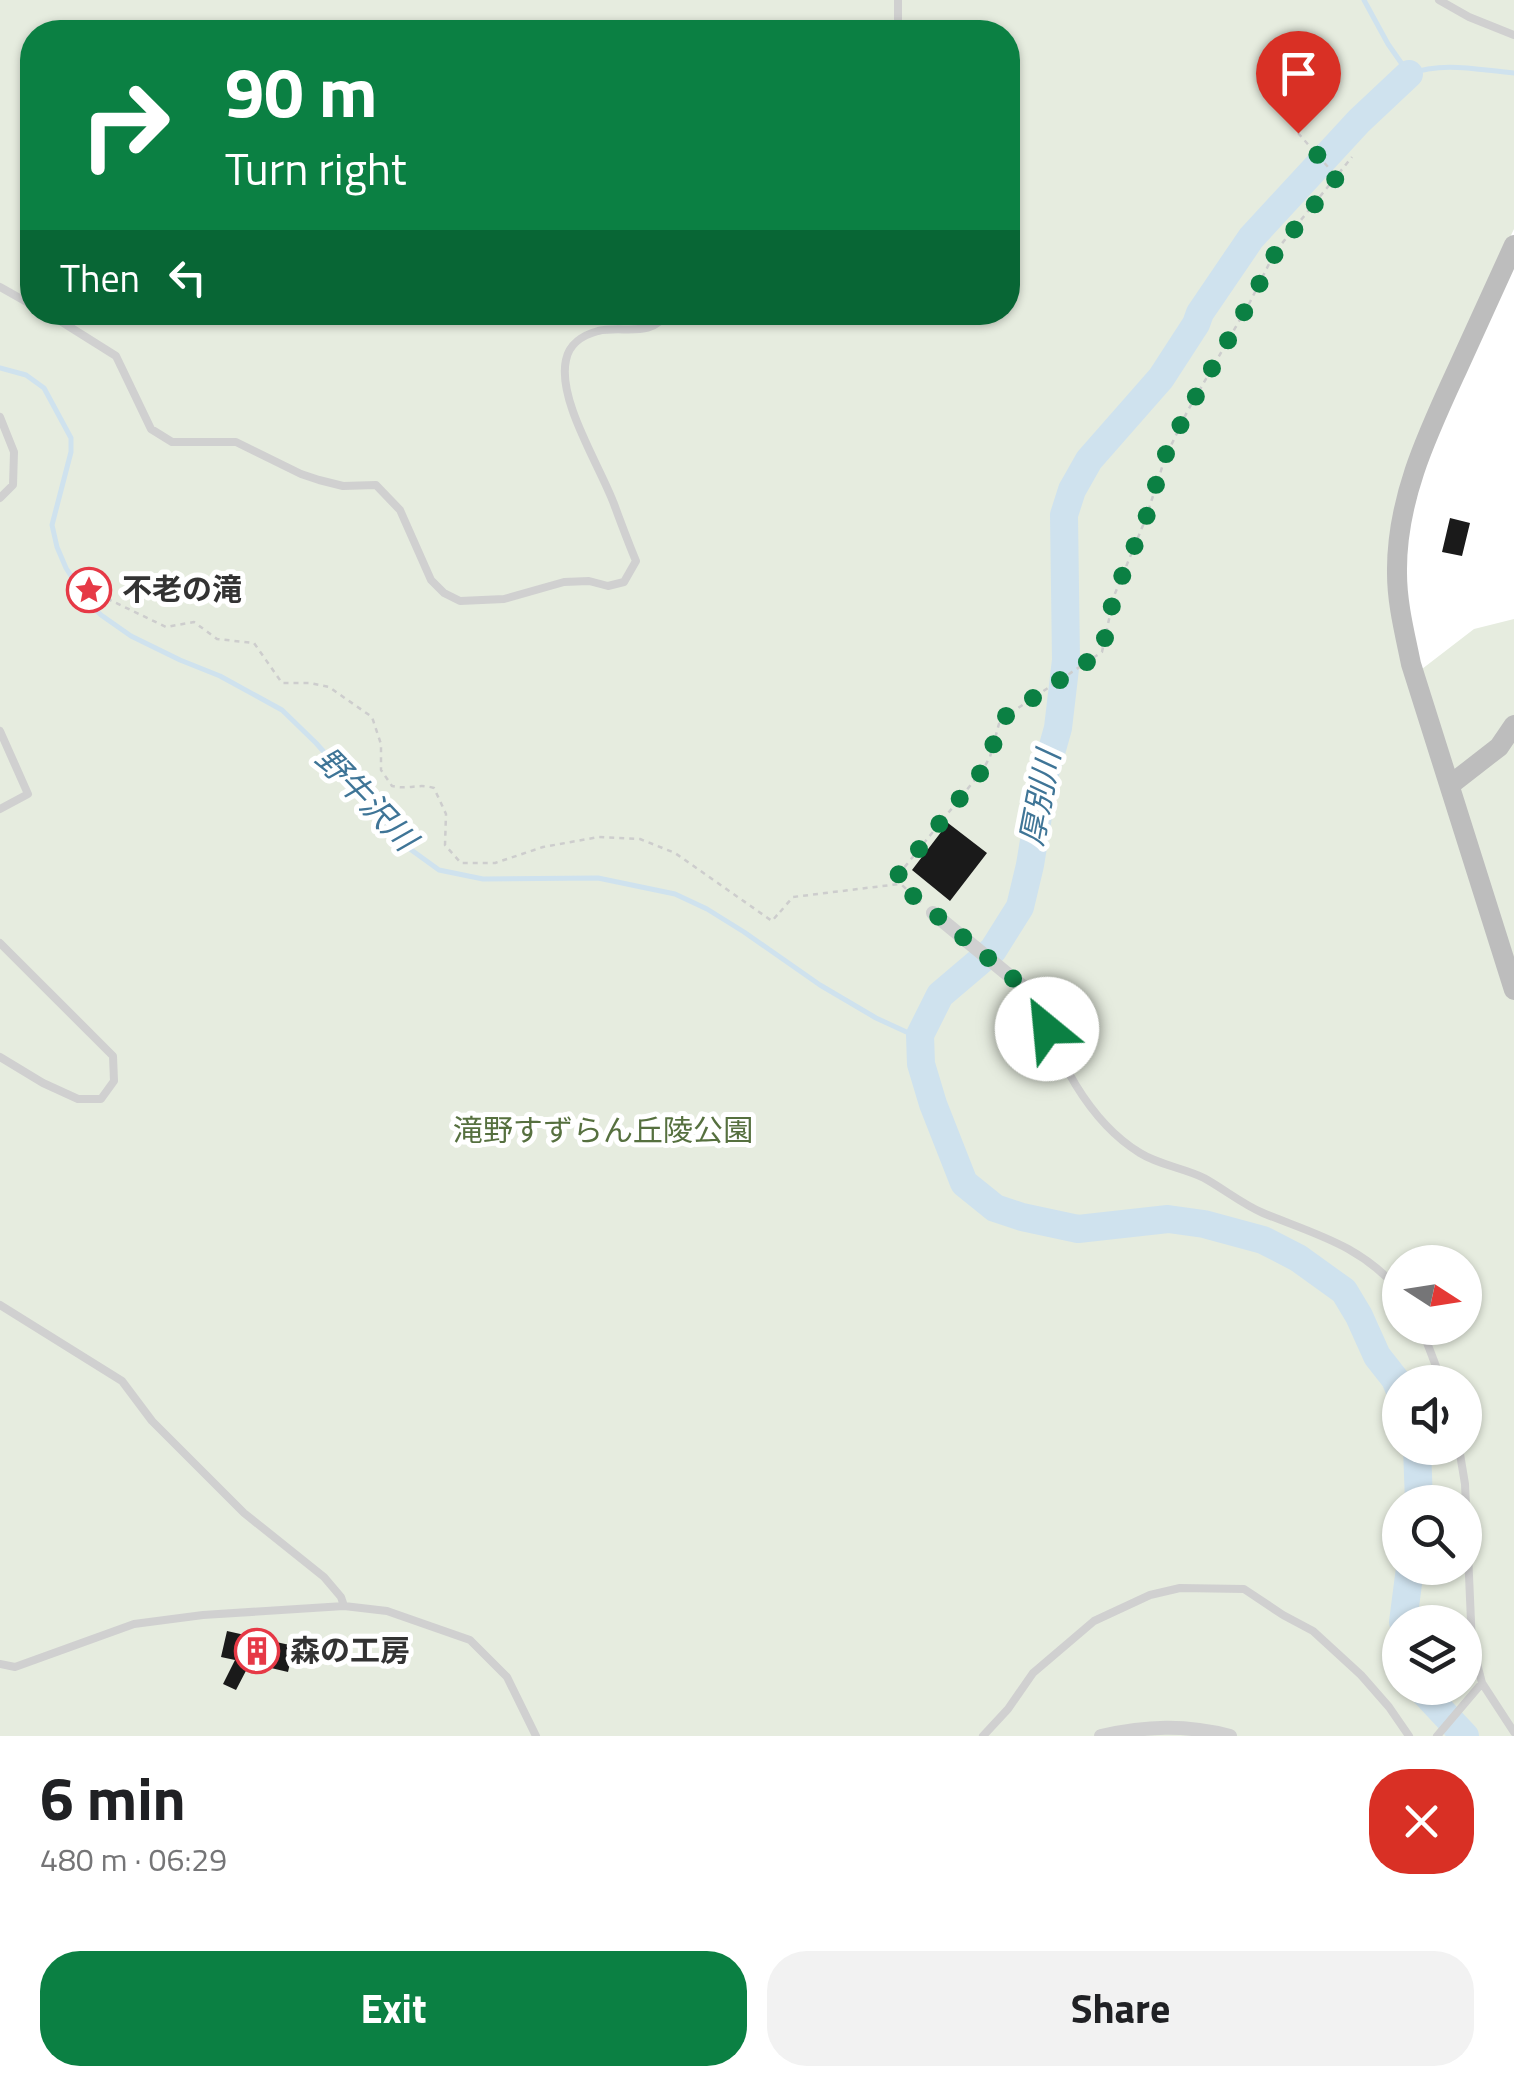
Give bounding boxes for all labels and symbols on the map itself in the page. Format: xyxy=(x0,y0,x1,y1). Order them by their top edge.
pin xyxy=(1256,31,1341,134)
place label: 不老の滝 xyxy=(122,566,242,612)
place icon: 不老の滝 xyxy=(66,567,112,613)
water label: 野牛沢川 xyxy=(305,736,431,863)
water label: 厚別川 xyxy=(1006,743,1072,850)
position arrow xyxy=(995,977,1099,1081)
park label: 滝野すずらん丘陵公園 xyxy=(453,1107,753,1153)
north arrow xyxy=(1382,1245,1482,1345)
place label: 森の工房 xyxy=(290,1627,410,1673)
building icon: 森の工房 xyxy=(234,1628,280,1674)

